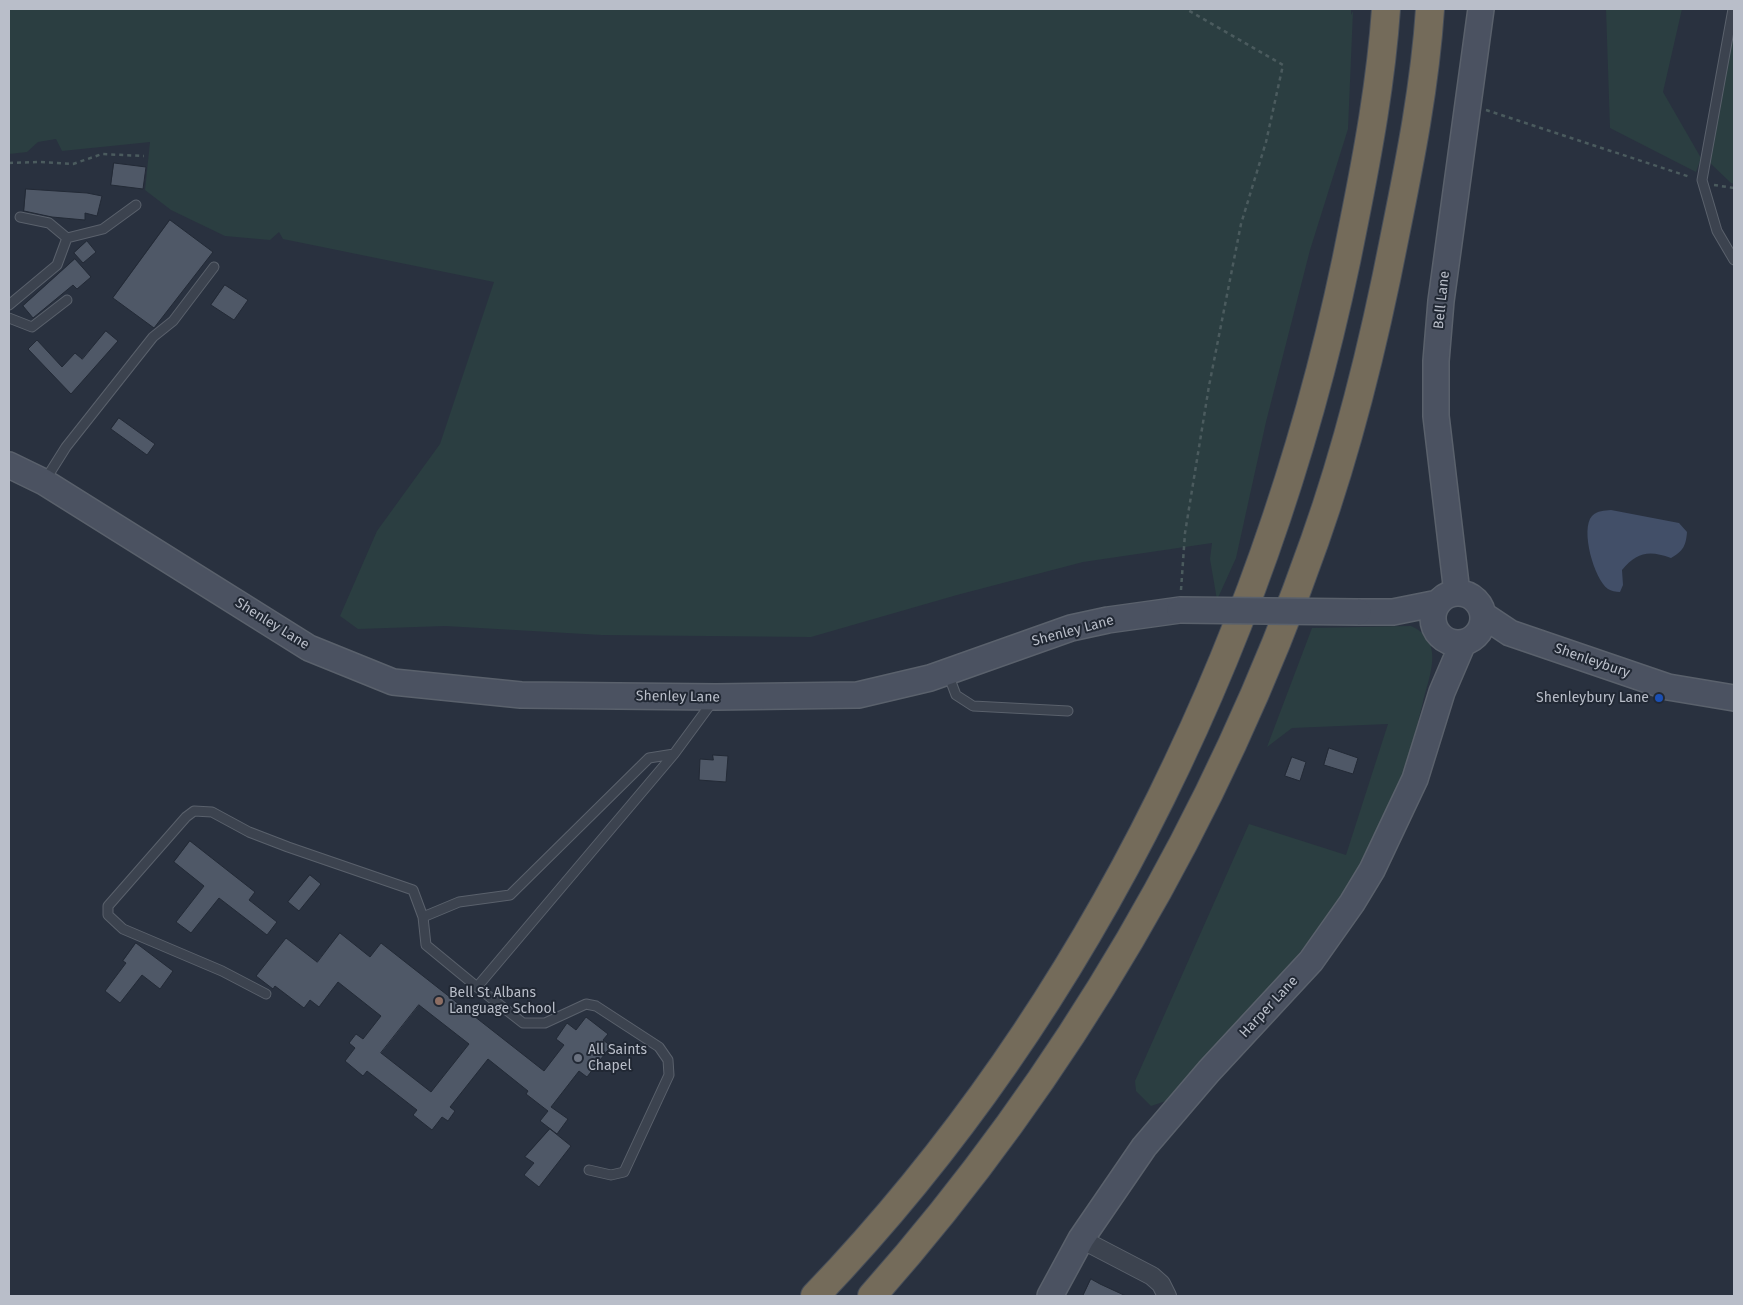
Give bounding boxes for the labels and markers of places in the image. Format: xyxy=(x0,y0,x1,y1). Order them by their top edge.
place label: Shenleybury Lane xyxy=(1536,690,1649,706)
marker: Shenleybury Lane xyxy=(1653,692,1665,704)
place label: Bell St Albans Language School xyxy=(449,985,556,1018)
marker: Bell St Albans Language School xyxy=(433,995,445,1007)
place label: All Saints Chapel xyxy=(588,1042,647,1074)
marker: All Saints Chapel xyxy=(572,1052,584,1064)

